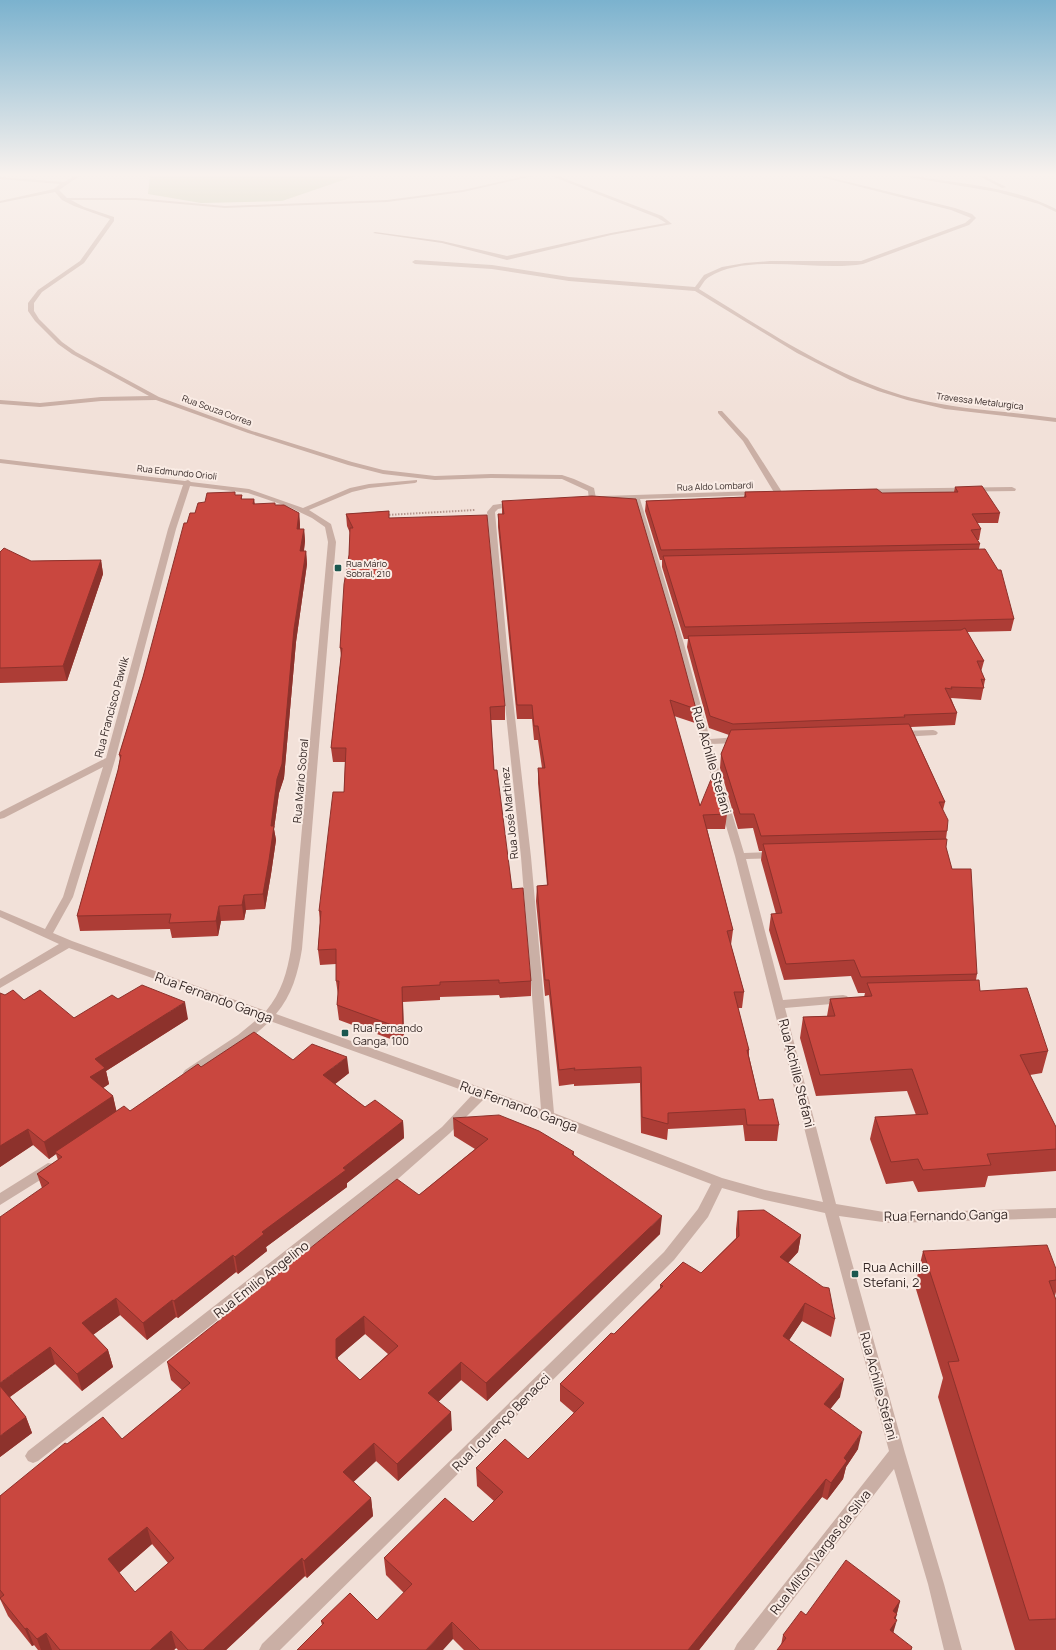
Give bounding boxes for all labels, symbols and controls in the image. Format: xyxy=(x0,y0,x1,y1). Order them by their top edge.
street label: Travessa Metalurgica xyxy=(936,389,1024,413)
street label: Rua Souza Correa xyxy=(180,391,254,429)
street label: Rua Edmundo Orioli xyxy=(136,461,218,483)
street label: Rua Aldo Lombardi xyxy=(677,478,753,494)
place label: Rua Mário Sobral, 210 xyxy=(346,557,391,580)
marker: Rua Mário Sobral, 210 xyxy=(333,563,343,573)
street label: Rua Francisco Pawlik xyxy=(90,654,132,759)
street label: Rua Achille Stefani xyxy=(688,704,736,816)
street label: Rua Mario Sobral xyxy=(289,738,311,824)
street label: Rua José Martinez xyxy=(497,766,521,860)
street label: Rua Fernando Ganga xyxy=(153,967,275,1027)
street label: Rua Achille Stefani xyxy=(775,1017,819,1129)
place label: Rua Fernando Ganga, 100 xyxy=(353,1020,423,1048)
marker: Rua Fernando Ganga, 100 xyxy=(340,1028,350,1038)
street label: Rua Fernando Ganga xyxy=(458,1076,580,1136)
street label: Rua Fernando Ganga xyxy=(884,1205,1008,1225)
street label: Rua Emilio Angelino xyxy=(210,1236,313,1322)
place label: Rua Achille Stefani, 2 xyxy=(863,1258,929,1291)
marker: Rua Achille Stefani, 2 xyxy=(850,1269,860,1279)
street label: Rua Achille Stefani xyxy=(856,1330,902,1442)
street label: Rua Lourenço Benacci xyxy=(448,1369,554,1475)
street label: Rua Milton Vargas da Silva xyxy=(766,1486,874,1618)

